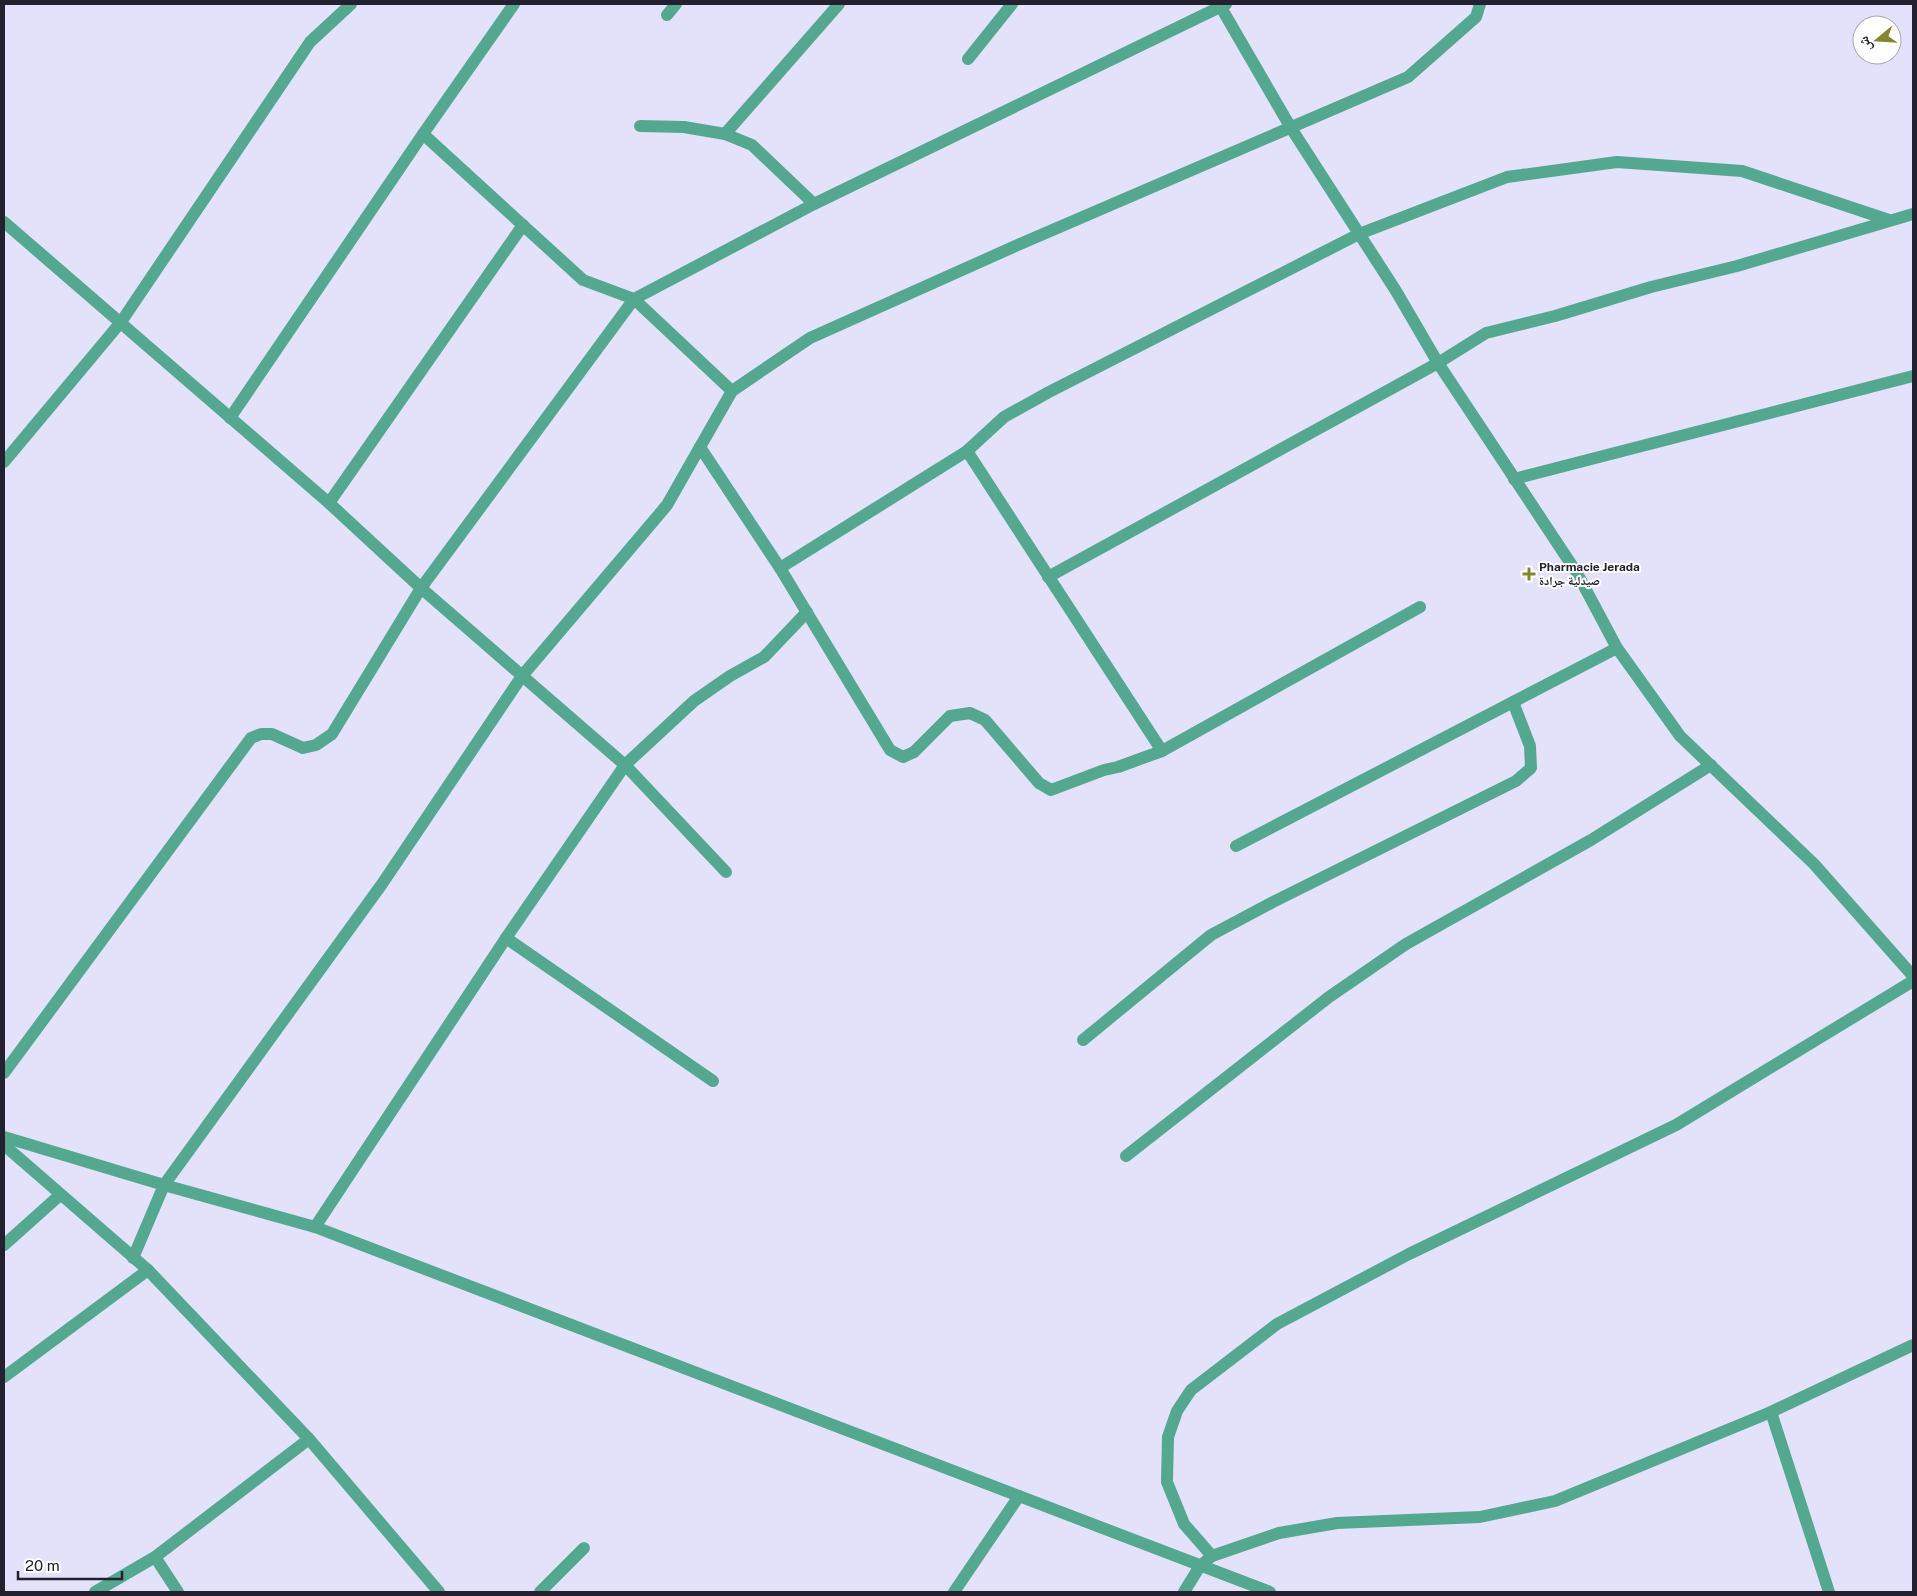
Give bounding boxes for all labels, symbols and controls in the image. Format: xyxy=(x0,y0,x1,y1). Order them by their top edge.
north arrow xyxy=(1852,15,1902,65)
text: ش xyxy=(1855,34,1875,54)
place label: Pharmacie Jerada صيدلية جرادة xyxy=(1539,560,1640,588)
marker: Pharmacie Jerada صيدلية جرادة xyxy=(1523,568,1535,580)
scale bar xyxy=(18,1548,121,1580)
text: 20 m xyxy=(25,1557,60,1574)

